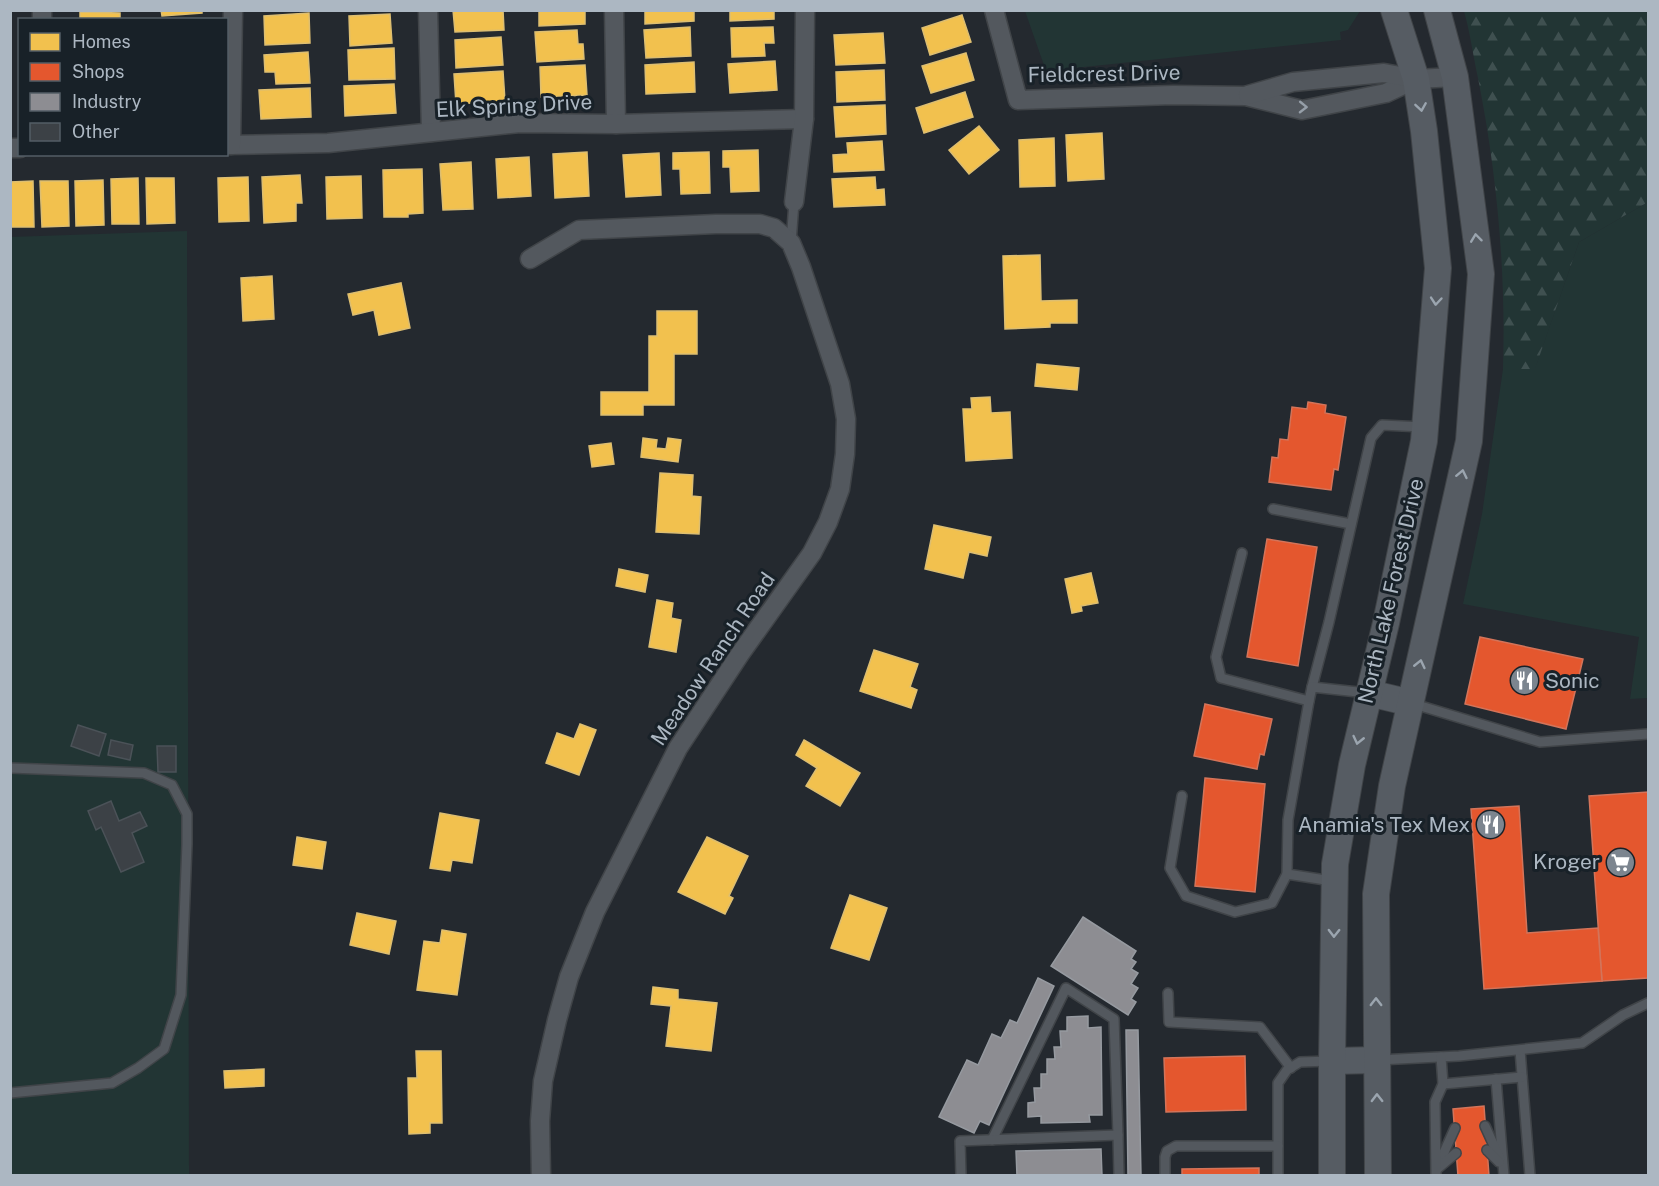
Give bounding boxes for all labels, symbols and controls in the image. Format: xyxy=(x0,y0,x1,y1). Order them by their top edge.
legend xyxy=(18,18,228,156)
text: Homes xyxy=(72,31,131,52)
street label: Fieldcrest Drive xyxy=(1027,60,1181,87)
text: Shops xyxy=(72,61,124,82)
street label: Elk Spring Drive xyxy=(435,89,593,122)
text: Industry xyxy=(72,91,142,112)
one-way arrow xyxy=(1298,101,1307,114)
one-way arrow xyxy=(1414,102,1426,112)
text: Other xyxy=(72,121,120,142)
one-way arrow xyxy=(1470,234,1483,243)
one-way arrow xyxy=(1430,296,1443,305)
one-way arrow xyxy=(1455,469,1468,479)
street label: North Lake Forest Drive xyxy=(1352,476,1429,706)
street label: Meadow Ranch Road xyxy=(645,567,780,750)
one-way arrow xyxy=(1413,660,1426,670)
restaurant icon: Sonic xyxy=(1508,665,1540,697)
place label: Sonic xyxy=(1545,668,1600,693)
one-way arrow xyxy=(1352,735,1365,745)
restaurant icon: Anamia's Tex Mex xyxy=(1475,809,1507,841)
place label: Anamia's Tex Mex xyxy=(1298,812,1470,837)
supermarket icon: Kroger xyxy=(1605,846,1637,878)
place label: Kroger xyxy=(1533,849,1600,874)
one-way arrow xyxy=(1327,928,1340,937)
one-way arrow xyxy=(1370,997,1382,1006)
one-way arrow xyxy=(1370,1094,1383,1103)

